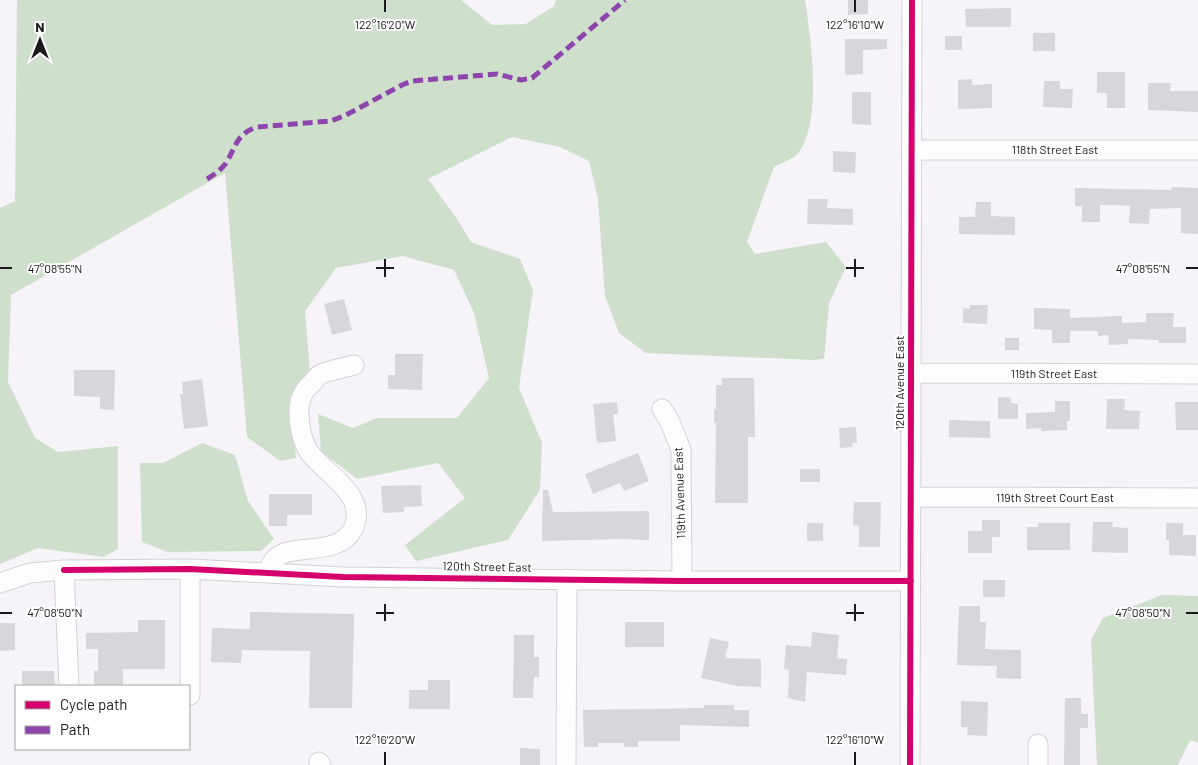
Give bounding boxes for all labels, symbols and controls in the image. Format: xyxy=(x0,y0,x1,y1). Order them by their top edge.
north arrow xyxy=(15,15,65,65)
text: 122°16'20"W xyxy=(355,17,416,31)
text: 122°16'10"W xyxy=(826,17,885,31)
text: N xyxy=(35,18,45,35)
street label: 118th Street East xyxy=(1012,142,1098,156)
text: 47°08'55"N xyxy=(28,261,82,275)
text: 47°08'55"N xyxy=(1116,261,1170,275)
street label: 120th Avenue East xyxy=(892,336,906,430)
street label: 119th Street East xyxy=(1011,366,1097,380)
street label: 119th Avenue East xyxy=(670,447,688,539)
street label: 119th Street Court East xyxy=(996,490,1114,504)
street label: 120th Street East xyxy=(442,558,532,574)
text: 47°08'50"N xyxy=(27,605,83,619)
text: 47°08'50"N xyxy=(1115,605,1171,619)
legend xyxy=(15,685,190,750)
text: Cycle path xyxy=(60,695,127,713)
text: Path xyxy=(60,720,90,738)
text: 122°16'20"W xyxy=(355,732,416,746)
text: 122°16'10"W xyxy=(826,732,885,746)

